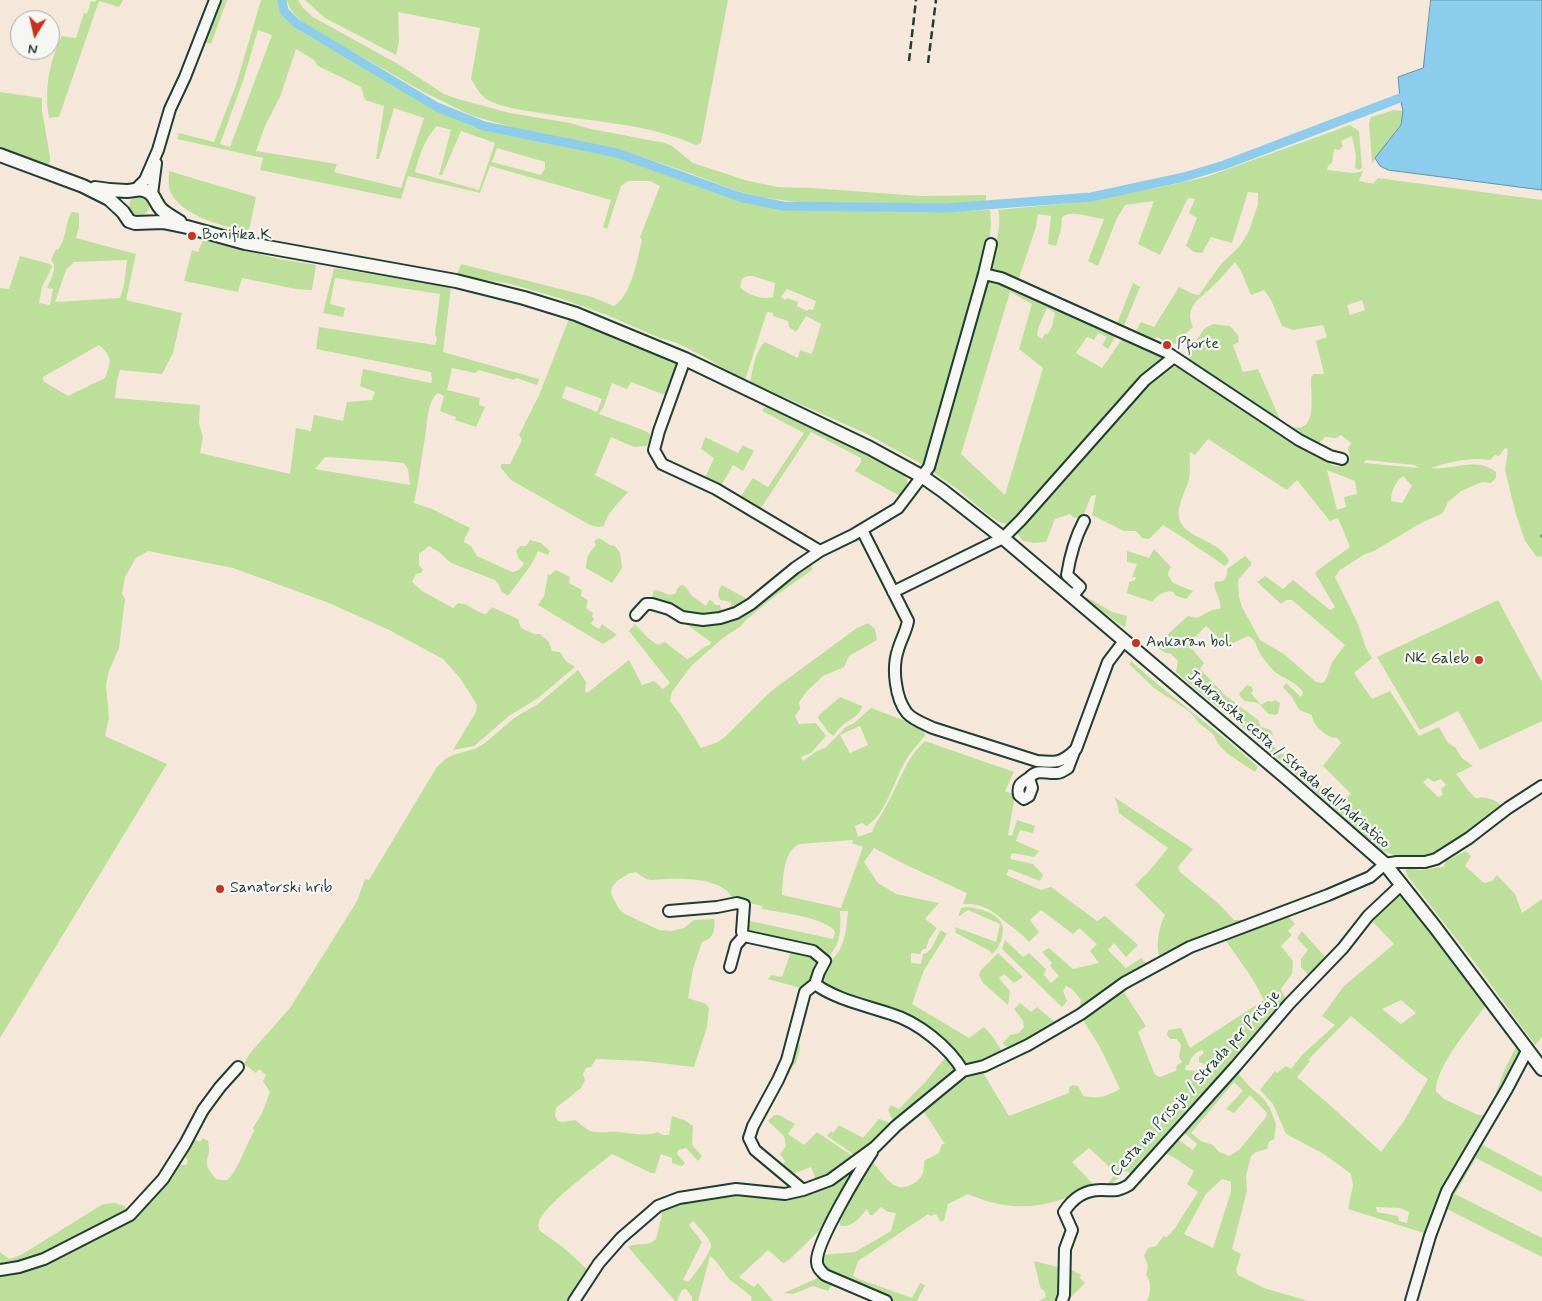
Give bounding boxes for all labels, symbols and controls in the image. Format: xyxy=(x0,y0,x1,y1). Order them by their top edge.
north arrow xyxy=(10,10,60,60)
text: N xyxy=(27,39,39,58)
place label: Bonifika K xyxy=(202,226,272,246)
marker: Bonifika K xyxy=(186,230,198,242)
place label: Pforte xyxy=(1177,335,1219,355)
marker: Pforte xyxy=(1161,339,1173,351)
place label: Ankaran bol. xyxy=(1146,633,1232,653)
marker: Ankaran bol. xyxy=(1130,637,1142,649)
place label: NK Galeb xyxy=(1405,650,1469,670)
marker: NK Galeb xyxy=(1473,654,1485,666)
street label: Jadranska cesta / Strada dell'Adriatico xyxy=(1183,667,1393,853)
place label: Sanatorski hrib xyxy=(230,879,332,899)
marker: Sanatorski hrib xyxy=(214,883,226,895)
street label: Cesta na Prisoje / Strada per Prisoje xyxy=(1107,986,1285,1182)

